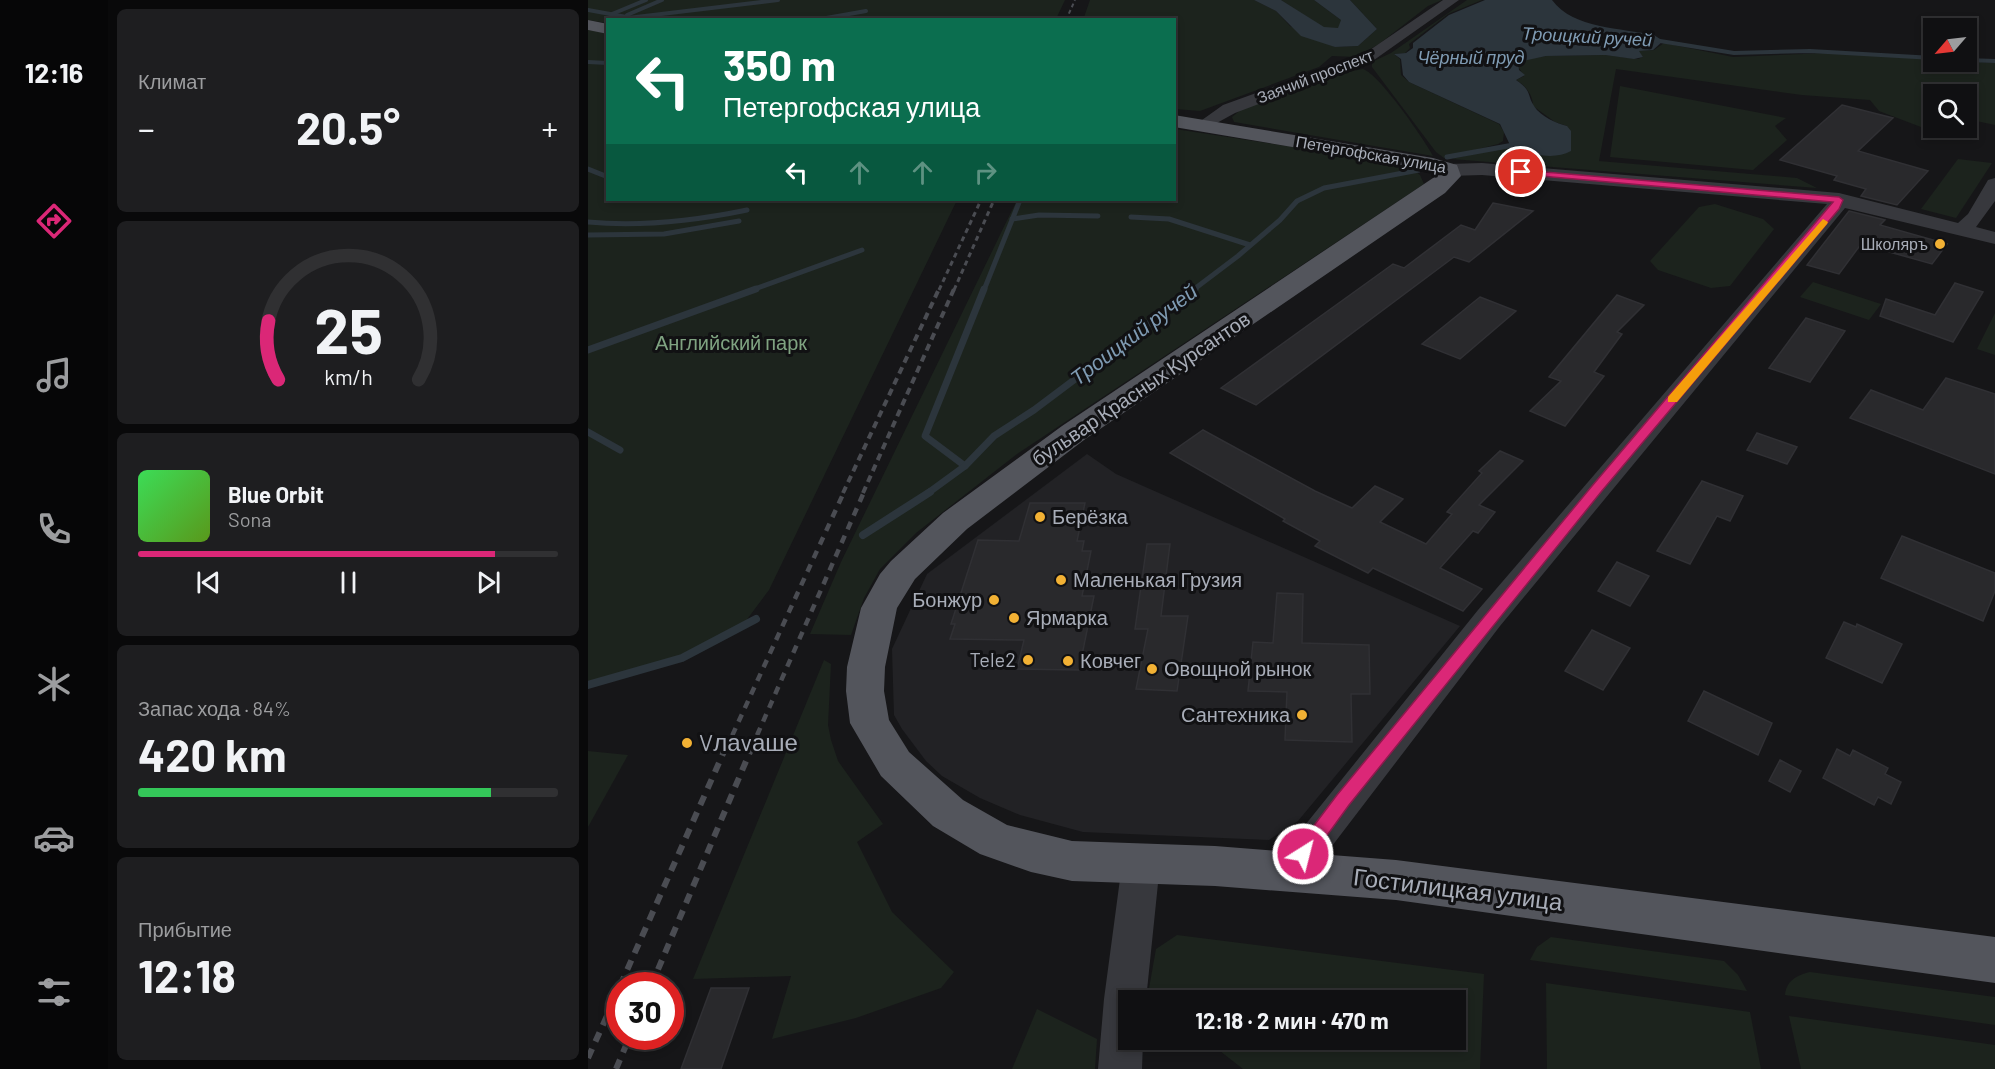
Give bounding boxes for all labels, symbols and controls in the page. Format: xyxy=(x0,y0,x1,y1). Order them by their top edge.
north arrow xyxy=(1923,18,1977,72)
map controls xyxy=(1923,18,1977,138)
water label: Троицкий ручей xyxy=(1521,22,1653,50)
text: 350 m xyxy=(723,39,836,89)
icon: left xyxy=(624,42,702,120)
street label: Заячий проспект xyxy=(1254,44,1376,106)
water label: Чёрный пруд xyxy=(1417,46,1525,68)
text: 12:16 xyxy=(25,56,83,88)
text: Климат xyxy=(138,69,206,93)
button: search xyxy=(1923,84,1977,138)
text: Петергофская улица xyxy=(723,90,980,122)
text: 20.5° xyxy=(296,100,400,154)
text: − xyxy=(138,108,155,148)
text: + xyxy=(542,108,558,148)
street label: Петергофская улица xyxy=(1294,131,1448,176)
pin xyxy=(1495,146,1546,197)
icon: arrive xyxy=(1504,155,1537,188)
icon: left xyxy=(780,156,813,189)
icon: ahead xyxy=(843,156,876,189)
icon: ahead xyxy=(906,156,939,189)
icon: right xyxy=(969,156,1002,189)
icon: directions xyxy=(33,200,75,242)
place label: Школяръ xyxy=(1861,234,1928,253)
marker: Школяръ xyxy=(1933,237,1947,251)
water label: Троицкий ручей xyxy=(1065,278,1202,390)
text: 25 xyxy=(314,292,382,366)
street label: бульвар Красных Курсантов xyxy=(1027,306,1254,470)
park label: Английский парк xyxy=(655,330,807,354)
icon: music xyxy=(33,354,75,396)
text: km/h xyxy=(324,364,372,389)
text: Blue Orbit xyxy=(228,481,324,507)
place label: Берёзка xyxy=(1052,504,1129,528)
text: Sona xyxy=(228,507,272,531)
icon: phone xyxy=(33,508,75,550)
marker: Берёзка xyxy=(1033,510,1047,524)
icon: previous xyxy=(192,566,225,599)
icon: pause xyxy=(332,566,365,599)
icon: next xyxy=(472,566,505,599)
place label: Маленькая Грузия xyxy=(1073,567,1242,591)
marker: Маленькая Грузия xyxy=(1054,573,1068,587)
place label: Бонжур xyxy=(912,587,982,611)
marker: Бонжур xyxy=(987,593,1001,607)
place label: Ярмарка xyxy=(1026,605,1109,629)
marker: Ярмарка xyxy=(1007,611,1021,625)
place label: Tele2 xyxy=(969,647,1016,671)
place label: Ковчег xyxy=(1080,648,1141,672)
marker: Tele2 xyxy=(1021,653,1035,667)
marker: Ковчег xyxy=(1061,654,1075,668)
place label: Овощной рынок xyxy=(1164,656,1312,680)
marker: Овощной рынок xyxy=(1145,662,1159,676)
icon: climate xyxy=(33,663,75,705)
text: Запас хода · 84% xyxy=(138,696,291,720)
place label: Сантехника xyxy=(1181,702,1291,726)
marker: Сантехника xyxy=(1295,708,1309,722)
text: 420 km xyxy=(138,727,287,781)
place label: Vлаvаше xyxy=(699,727,798,756)
marker: Vлаvаше xyxy=(680,736,694,750)
icon: car xyxy=(33,817,75,859)
position arrow xyxy=(1271,822,1335,886)
street label: Гостилицкая улица xyxy=(1352,861,1565,916)
text: Прибытие xyxy=(138,917,232,941)
text: 12:18 xyxy=(138,948,236,1002)
icon: filters xyxy=(33,971,75,1013)
speed limit sign: 30 xyxy=(606,972,684,1050)
text: 12:18 · 2 мин · 470 m xyxy=(1195,1007,1389,1033)

